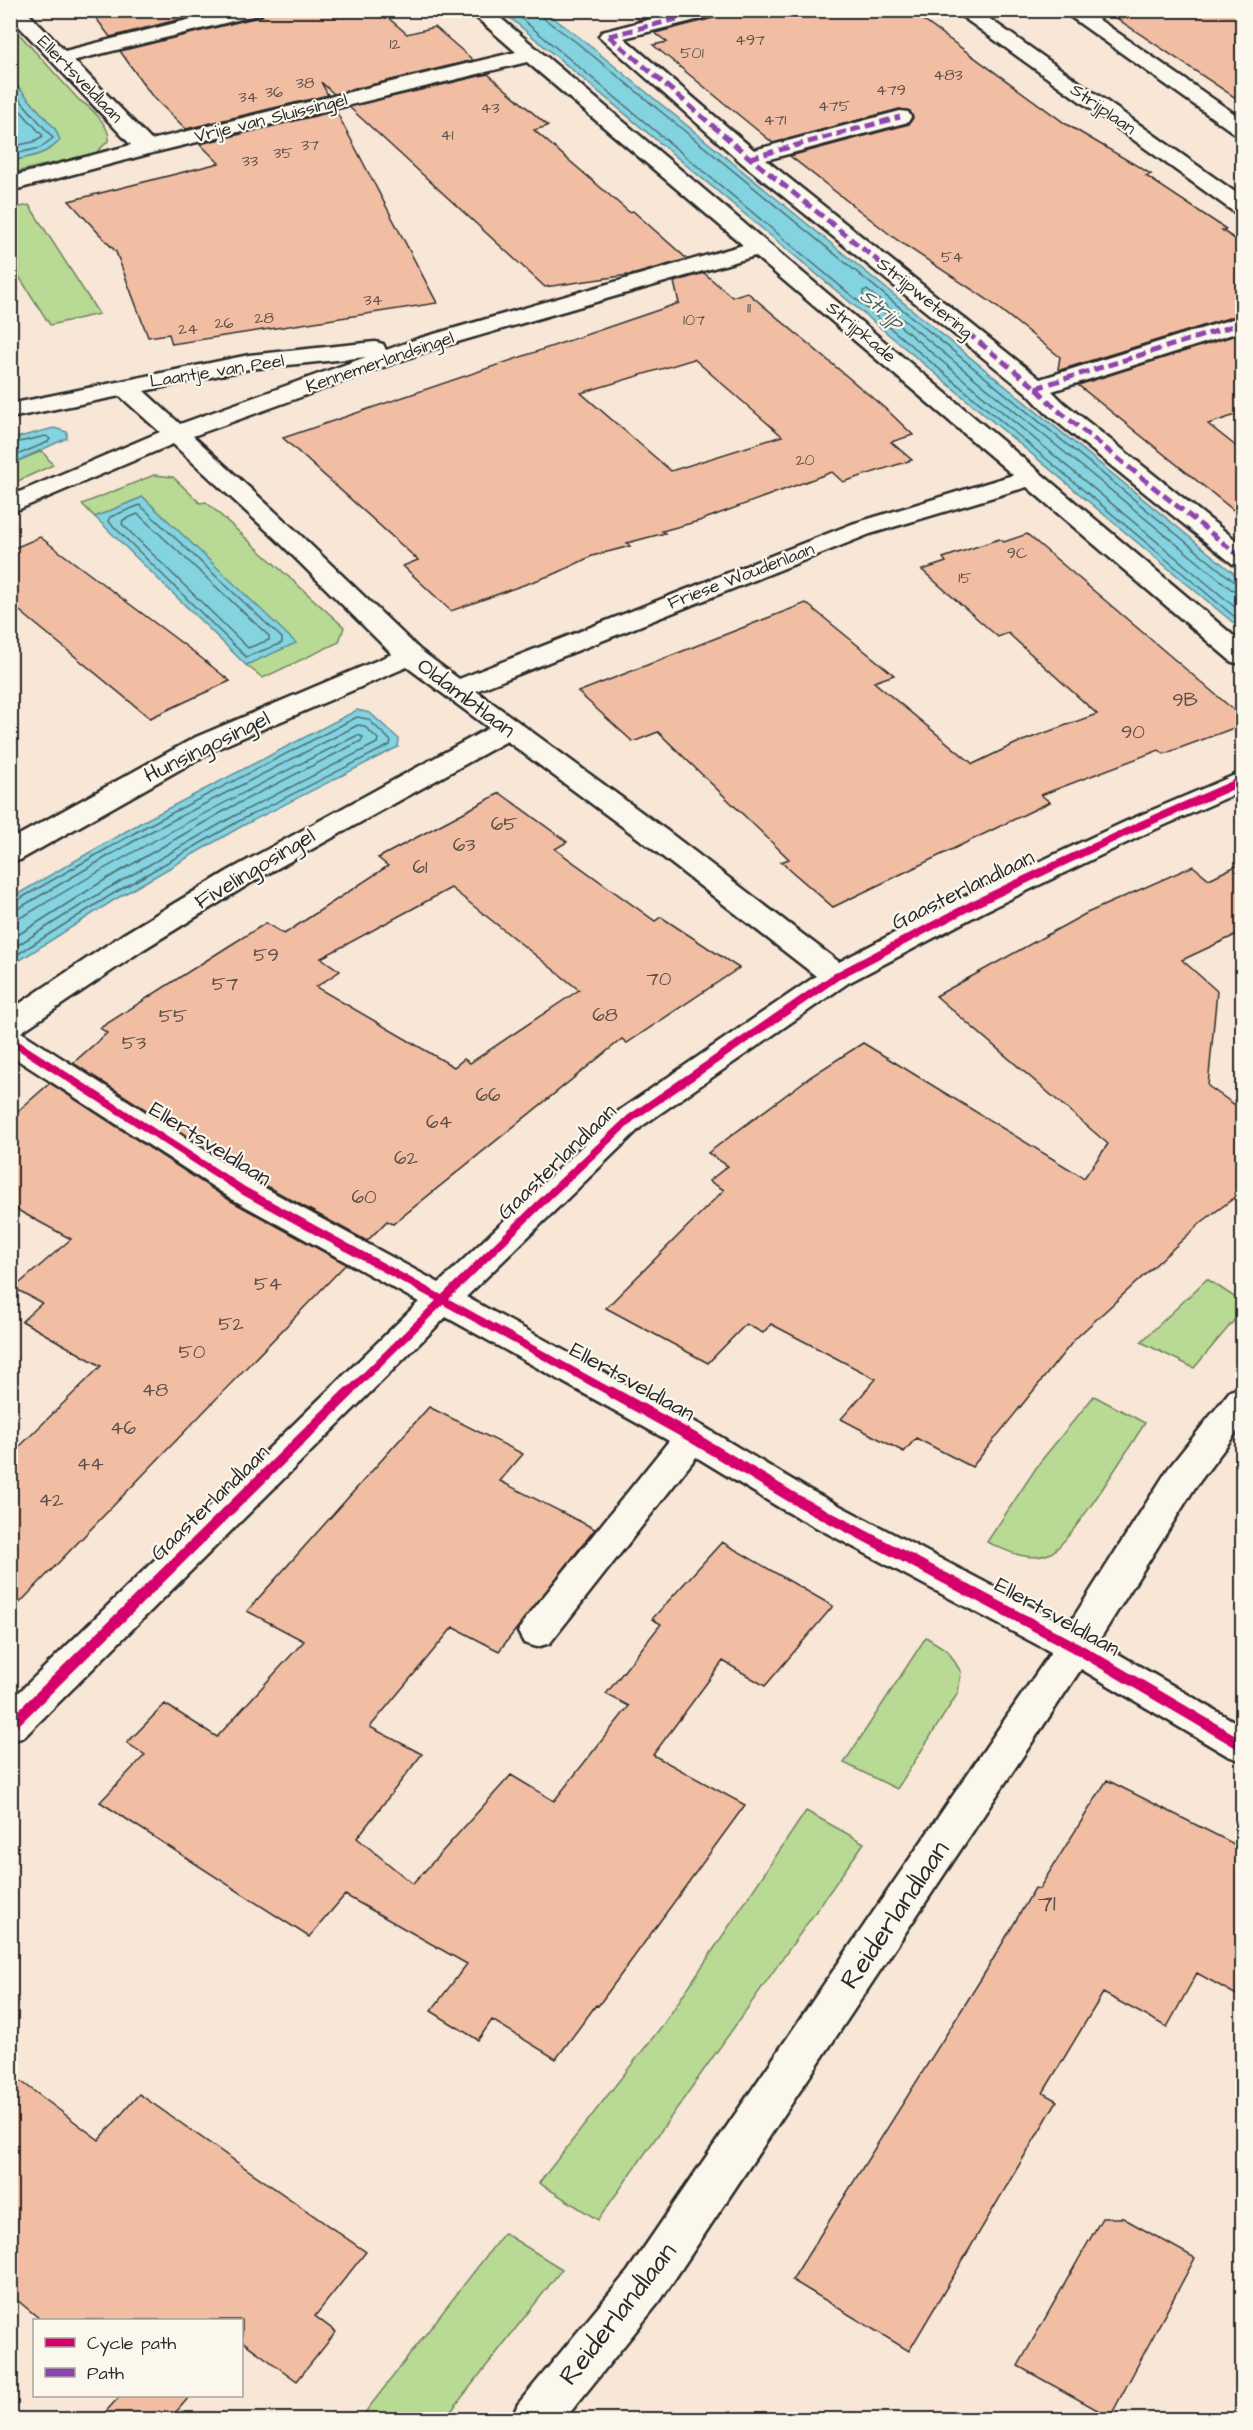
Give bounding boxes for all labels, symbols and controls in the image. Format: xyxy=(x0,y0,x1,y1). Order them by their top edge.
street label: Ellertsveldlaan xyxy=(32,29,128,129)
house number: 497 xyxy=(735,29,765,51)
house number: 12 xyxy=(389,33,401,55)
house number: 501 xyxy=(680,42,704,64)
house number: 483 xyxy=(933,64,963,86)
house number: 38 xyxy=(296,72,314,94)
street label: Strijplaan xyxy=(1065,77,1141,141)
house number: 479 xyxy=(876,79,906,101)
house number: 36 xyxy=(265,81,283,103)
house number: 34 xyxy=(238,86,258,108)
street label: Vrije van Sluissingel xyxy=(192,87,350,150)
house number: 475 xyxy=(818,95,851,117)
house number: 43 xyxy=(480,97,500,119)
house number: 471 xyxy=(764,109,786,131)
house number: 41 xyxy=(441,124,453,146)
house number: 37 xyxy=(301,134,319,156)
house number: 35 xyxy=(273,142,293,164)
house number: 33 xyxy=(242,150,258,172)
house number: 54 xyxy=(941,246,963,268)
street label: Strijpwetering xyxy=(873,253,977,343)
water label: Strijp xyxy=(855,284,909,334)
house number: 34 xyxy=(363,289,383,311)
street label: Strijpkade xyxy=(821,295,901,369)
house number: 11 xyxy=(747,297,751,319)
house number: 28 xyxy=(254,307,274,329)
house number: 107 xyxy=(683,309,705,331)
house number: 26 xyxy=(214,312,234,334)
house number: 24 xyxy=(178,318,198,340)
street label: Kennemerlandsingel xyxy=(303,325,458,400)
street label: Laantje van Peel xyxy=(148,348,286,394)
house number: 20 xyxy=(795,449,815,471)
street label: Friese Woudenlaan xyxy=(664,537,818,615)
house number: 9C xyxy=(1007,542,1027,564)
house number: 15 xyxy=(958,567,972,589)
street label: Oldambtlaan xyxy=(410,651,522,745)
house number: 9B xyxy=(1172,686,1198,714)
street label: Hunsingosingel xyxy=(139,703,276,792)
house number: 90 xyxy=(1121,718,1145,746)
house number: 65 xyxy=(491,810,517,838)
street label: Fivelingosingel xyxy=(189,821,322,918)
house number: 63 xyxy=(453,831,475,859)
street label: Gaasterlandlaan xyxy=(886,842,1040,938)
house number: 61 xyxy=(412,853,428,881)
house number: 59 xyxy=(253,941,279,969)
house number: 70 xyxy=(647,965,672,993)
house number: 57 xyxy=(212,970,238,998)
house number: 68 xyxy=(592,1001,618,1029)
house number: 55 xyxy=(159,1002,187,1030)
house number: 53 xyxy=(122,1029,146,1057)
house number: 66 xyxy=(475,1081,501,1109)
street label: Ellertsveldlaan xyxy=(143,1094,277,1194)
street label: Gaasterlandlaan xyxy=(490,1097,624,1227)
house number: 64 xyxy=(426,1108,452,1136)
house number: 62 xyxy=(394,1144,419,1172)
house number: 60 xyxy=(351,1183,377,1211)
house number: 54 xyxy=(254,1270,282,1298)
house number: 52 xyxy=(218,1310,244,1338)
street label: Ellertsveldlaan xyxy=(564,1335,700,1429)
house number: 50 xyxy=(179,1338,206,1366)
house number: 48 xyxy=(142,1376,168,1404)
house number: 46 xyxy=(110,1414,137,1442)
street label: Gaasterlandlaan xyxy=(143,1438,277,1568)
house number: 44 xyxy=(76,1450,104,1478)
house number: 42 xyxy=(38,1486,64,1514)
street label: Ellertsveldlaan xyxy=(989,1570,1125,1664)
street label: Reiderlandlaan xyxy=(831,1833,959,1997)
house number: 71 xyxy=(1038,1887,1056,1921)
street label: Reiderlandlaan xyxy=(550,2235,686,2393)
legend xyxy=(33,2319,243,2397)
text: Cycle path xyxy=(87,2331,176,2357)
text: Path xyxy=(87,2361,124,2386)

